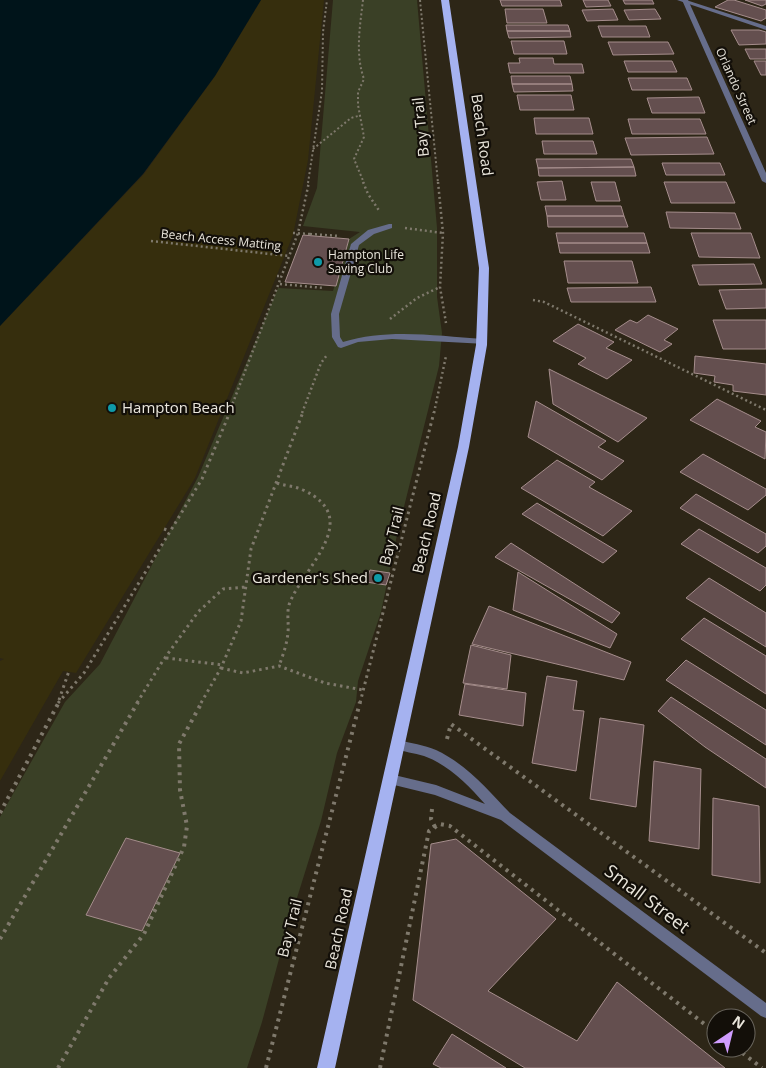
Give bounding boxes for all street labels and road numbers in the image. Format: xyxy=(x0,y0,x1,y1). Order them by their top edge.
street label: Orlando Street xyxy=(712,45,761,127)
street label: Beach Road xyxy=(467,93,499,177)
street label: Bay Trail xyxy=(407,96,433,158)
street label: Beach Access Matting xyxy=(160,225,282,254)
street label: Beach Road xyxy=(407,490,445,575)
street label: Bay Trail xyxy=(374,504,408,567)
street label: Small Street xyxy=(600,858,695,938)
street label: Beach Road xyxy=(320,886,356,971)
street label: Bay Trail xyxy=(272,896,306,959)

